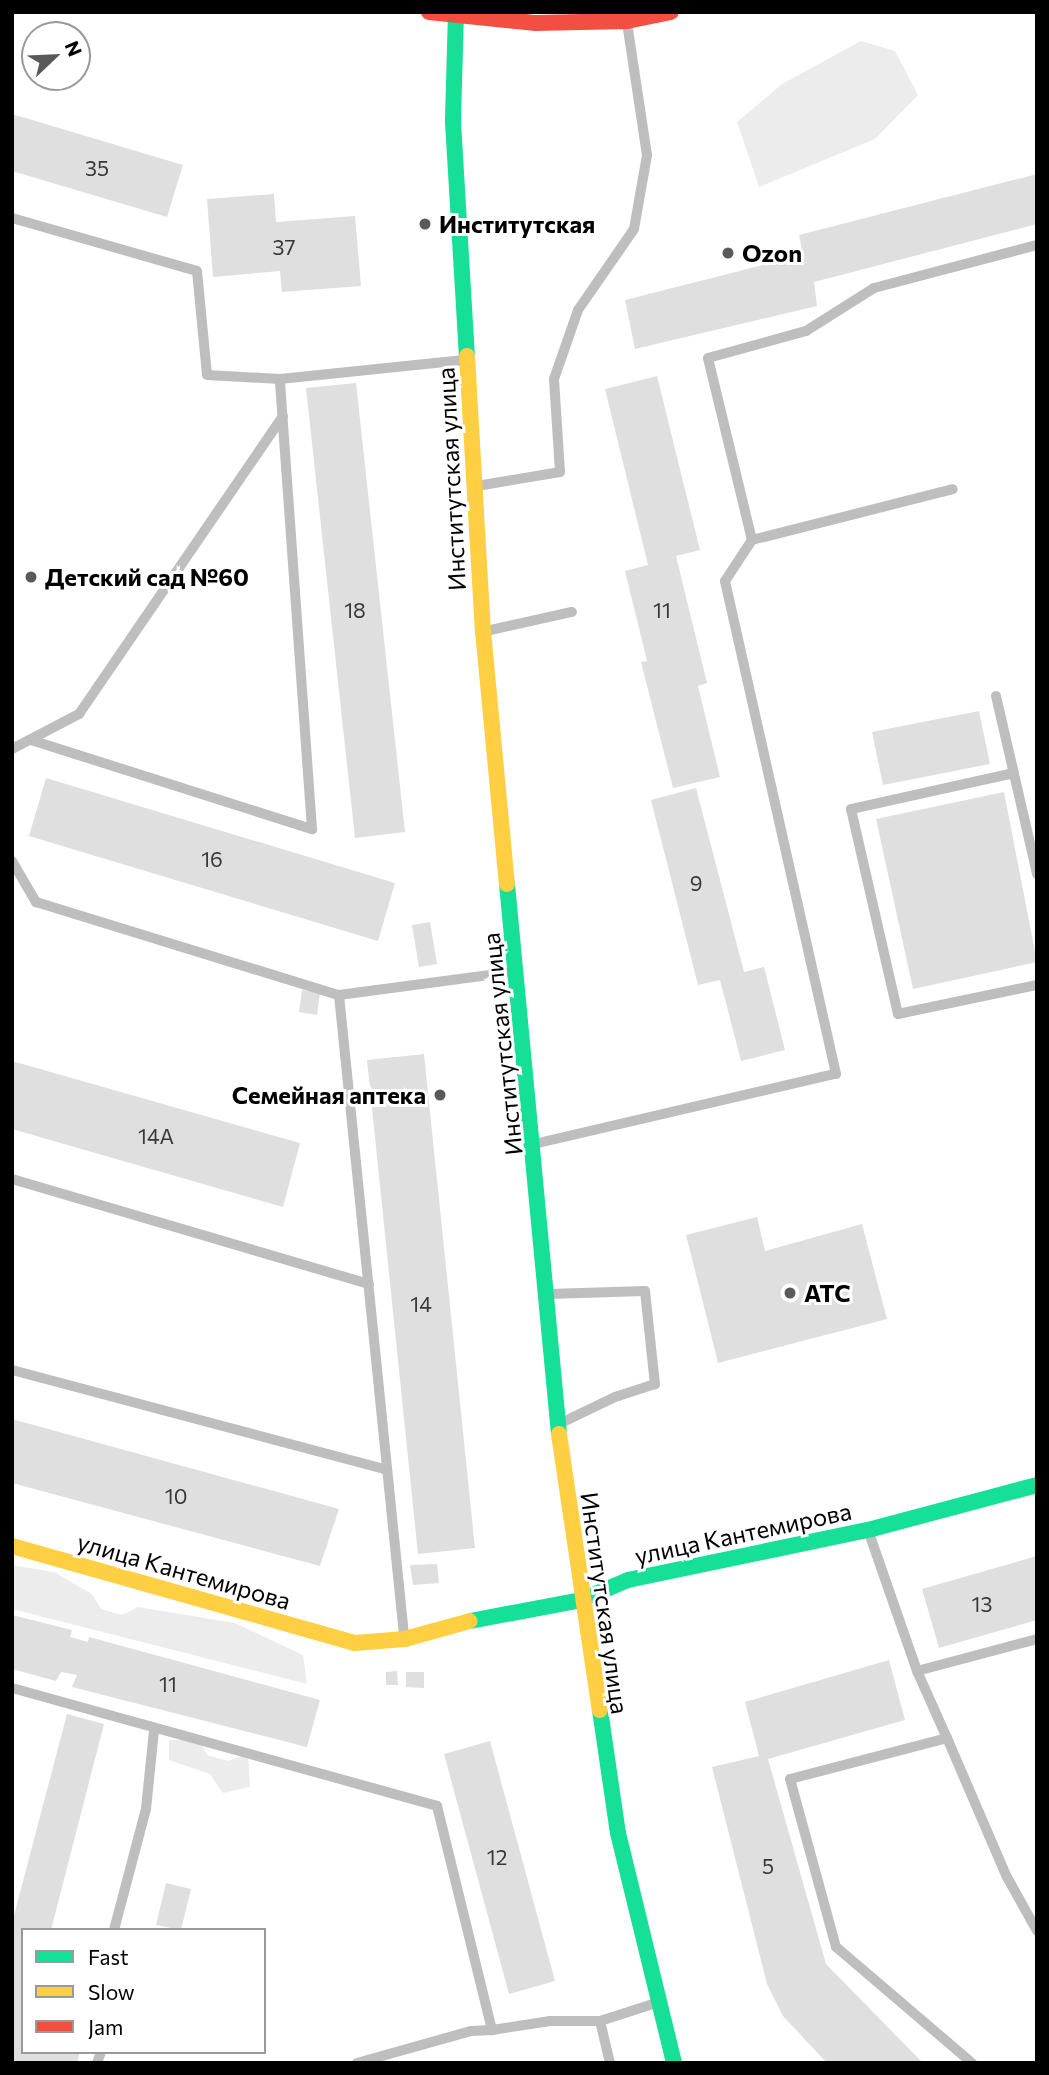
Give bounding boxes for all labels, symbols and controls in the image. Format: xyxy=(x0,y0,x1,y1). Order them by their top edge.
north arrow xyxy=(21,21,91,91)
text: N xyxy=(61,37,87,59)
house number: 35 xyxy=(85,155,109,181)
place label: Институтская xyxy=(439,210,595,238)
marker: Институтская xyxy=(417,216,433,232)
house number: 37 xyxy=(273,234,295,260)
place label: Ozon xyxy=(742,239,802,267)
marker: Ozon xyxy=(720,245,736,261)
street label: Институтская улица xyxy=(431,367,471,591)
place label: Детский сад №60 xyxy=(45,563,249,591)
marker: Детский сад №60 xyxy=(23,569,39,585)
house number: 18 xyxy=(344,597,366,623)
house number: 11 xyxy=(653,597,671,623)
house number: 16 xyxy=(201,846,223,872)
house number: 9 xyxy=(690,870,702,896)
street label: Институтская улица xyxy=(476,931,528,1157)
place label: Семейная аптека xyxy=(232,1081,426,1109)
marker: Семейная аптека xyxy=(432,1087,448,1103)
house number: 14А xyxy=(138,1123,174,1149)
place label: АТС xyxy=(804,1279,851,1307)
marker: АТС xyxy=(782,1285,798,1301)
house number: 14 xyxy=(410,1291,432,1317)
house number: 10 xyxy=(165,1483,187,1509)
street label: Институтская улица xyxy=(575,1490,635,1716)
street label: улица Кантемирова xyxy=(632,1496,854,1570)
street label: улица Кантемирова xyxy=(74,1527,294,1615)
house number: 13 xyxy=(972,1591,992,1617)
house number: 11 xyxy=(159,1671,177,1697)
house number: 12 xyxy=(487,1844,507,1870)
house number: 5 xyxy=(762,1853,774,1879)
legend xyxy=(21,1928,266,2054)
text: Fast xyxy=(88,1944,129,1969)
text: Slow xyxy=(88,1979,135,2004)
text: Jam xyxy=(88,2014,123,2039)

